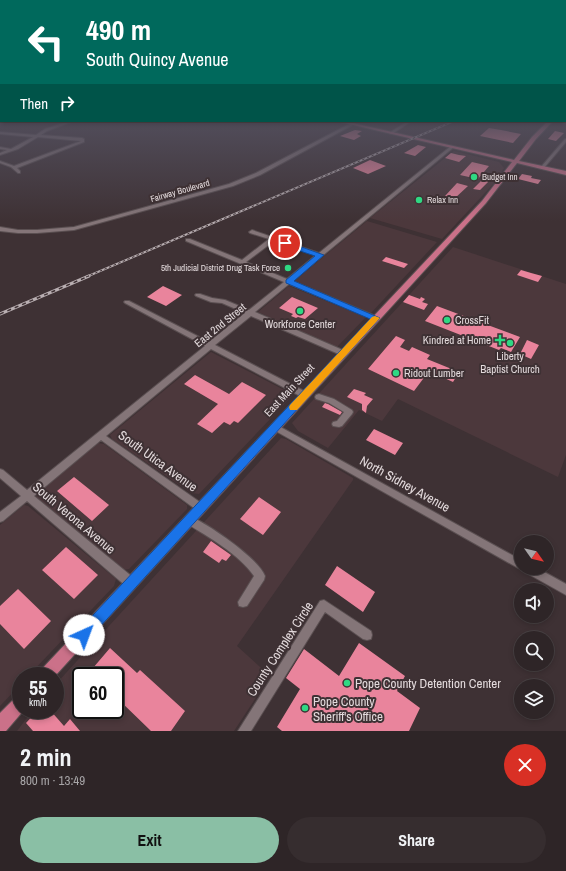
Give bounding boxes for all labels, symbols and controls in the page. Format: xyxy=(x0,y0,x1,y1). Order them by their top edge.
text: 490 m xyxy=(86,11,151,49)
icon: left xyxy=(20,16,72,68)
text: South Quincy Avenue xyxy=(86,47,229,72)
icon: right xyxy=(56,92,78,114)
text: Then xyxy=(20,93,48,114)
place label: Budget Inn xyxy=(482,171,518,183)
marker: Budget Inn xyxy=(469,172,479,182)
street label: Fairway Boulevard xyxy=(149,177,211,205)
place label: Relax Inn xyxy=(427,194,458,206)
marker: Relax Inn xyxy=(414,195,424,205)
pin xyxy=(268,226,302,260)
icon: arrive xyxy=(274,232,296,254)
place label: 5th Judicial District Drug Task Force xyxy=(161,262,280,274)
marker: 5th Judicial District Drug Task Force xyxy=(283,263,293,273)
street label: East 2nd Street xyxy=(191,300,249,350)
marker: Workforce Center xyxy=(295,306,305,316)
place label: CrossFit xyxy=(455,313,490,327)
marker: CrossFit xyxy=(442,315,452,325)
place label: Workforce Center xyxy=(265,317,335,331)
place label: Kindred at Home xyxy=(423,333,491,347)
marker: Kindred at Home xyxy=(494,334,506,346)
marker: Liberty Baptist Church xyxy=(505,338,515,348)
place label: Liberty Baptist Church xyxy=(480,349,540,376)
street label: East Main Street xyxy=(261,360,317,419)
place label: Ridout Lumber xyxy=(404,366,464,380)
marker: Ridout Lumber xyxy=(391,368,401,378)
street label: South Utica Avenue xyxy=(115,426,201,496)
street label: North Sidney Avenue xyxy=(357,452,453,516)
street label: South Verona Avenue xyxy=(29,478,119,558)
north arrow xyxy=(514,535,554,575)
map controls xyxy=(514,535,554,719)
button: sound xyxy=(514,583,554,623)
street label: County Complex Circle xyxy=(243,598,317,700)
position arrow xyxy=(63,614,105,656)
button: search xyxy=(514,631,554,671)
speed limit sign: 60 xyxy=(72,667,124,719)
text: 55 xyxy=(29,674,47,701)
place label: Pope County Detention Center xyxy=(355,675,501,692)
marker: Pope County Detention Center xyxy=(342,678,352,688)
button: layers xyxy=(514,679,554,719)
place label: Pope County Sheriff's Office xyxy=(313,693,383,725)
text: km/h xyxy=(29,696,47,709)
marker: Pope County Sheriff's Office xyxy=(300,703,310,713)
text: 2 min xyxy=(20,741,71,773)
button: close xyxy=(504,744,546,786)
text: 800 m · 13:49 xyxy=(20,772,85,789)
button: Exit xyxy=(20,817,279,863)
button: Share xyxy=(287,817,546,863)

